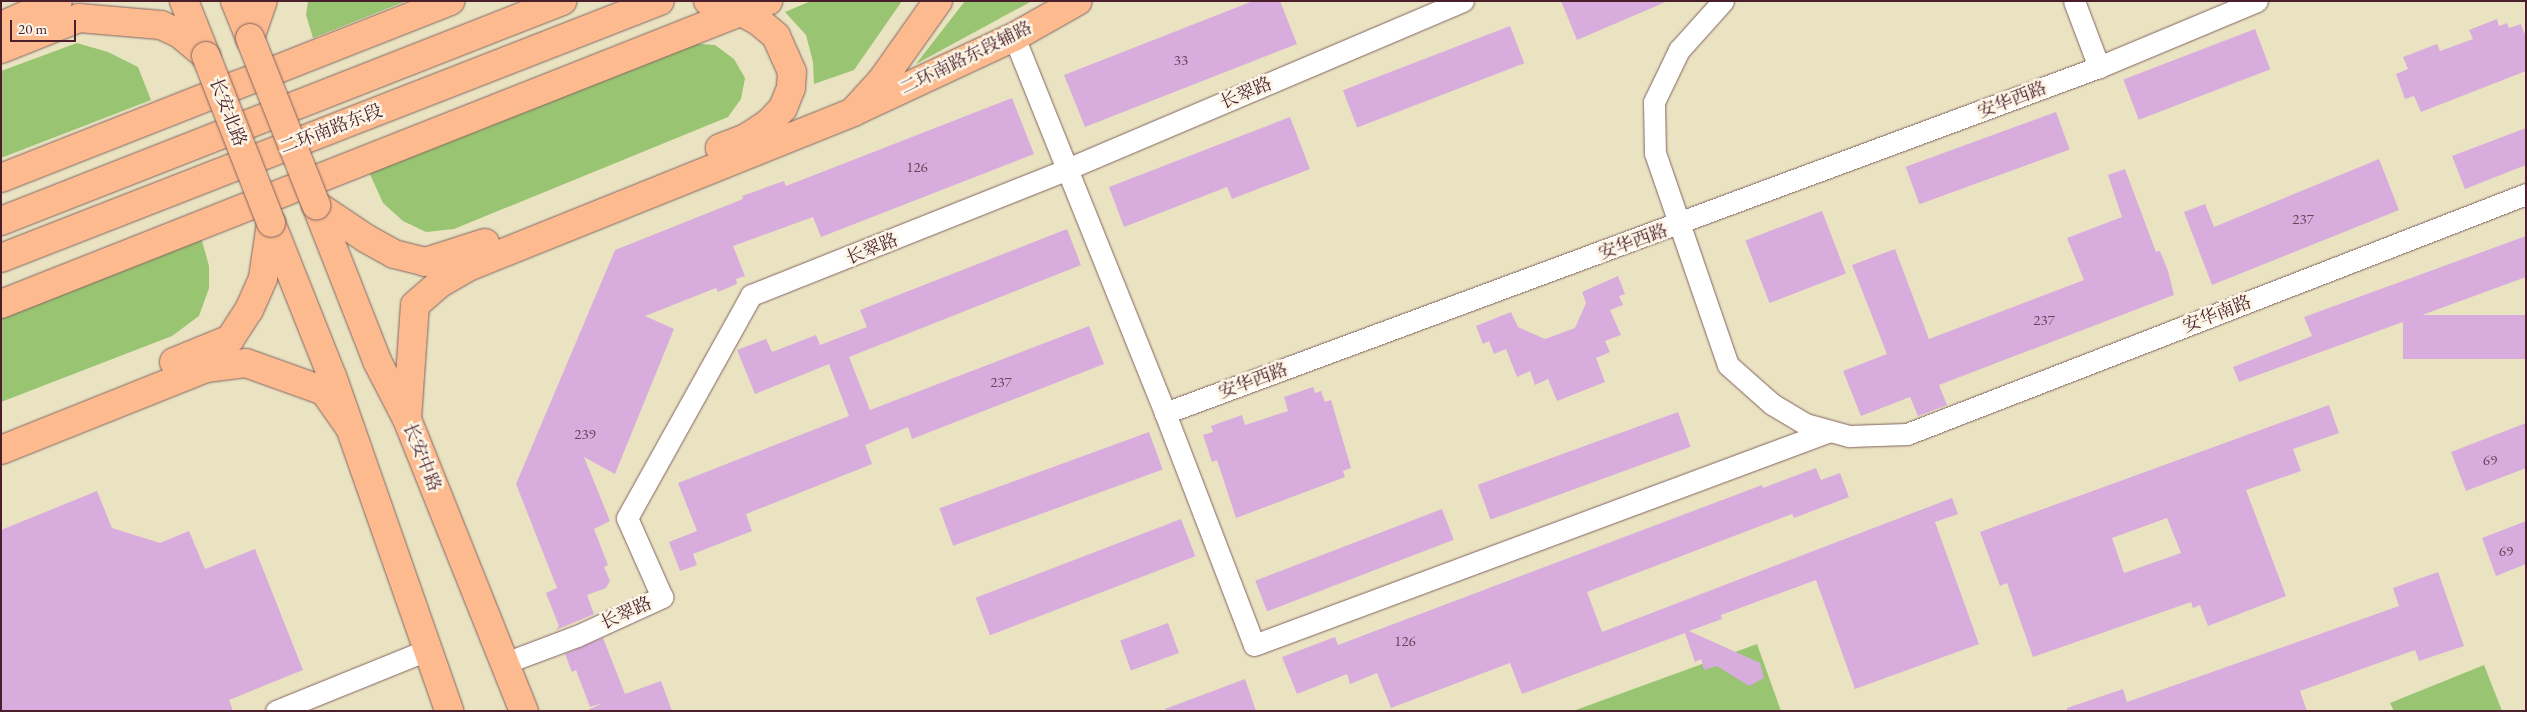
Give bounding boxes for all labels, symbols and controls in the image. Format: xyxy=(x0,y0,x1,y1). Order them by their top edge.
scale bar xyxy=(12,10,79,42)
street label: 二环南路东段辅路 xyxy=(897,17,1035,99)
text: 20 m xyxy=(18,19,47,38)
house number: 33 xyxy=(1174,51,1188,69)
street label: 长翠路 xyxy=(1217,73,1275,113)
street label: 长安北路 xyxy=(205,75,251,149)
street label: 安华西路 xyxy=(1975,77,2049,123)
street label: 二环南路东段 xyxy=(277,100,385,158)
house number: 126 xyxy=(906,158,928,176)
house number: 237 xyxy=(2292,210,2314,228)
street label: 安华西路 xyxy=(1595,220,1671,264)
street label: 长翠路 xyxy=(843,229,901,269)
street label: 安华南路 xyxy=(2180,291,2254,337)
house number: 237 xyxy=(2033,311,2055,329)
street label: 安华西路 xyxy=(1215,359,1291,403)
house number: 237 xyxy=(990,373,1012,391)
street label: 长安中路 xyxy=(399,420,445,494)
house number: 239 xyxy=(574,425,596,443)
house number: 69 xyxy=(2483,451,2497,469)
house number: 69 xyxy=(2499,542,2513,560)
street label: 长翠路 xyxy=(597,592,655,634)
house number: 126 xyxy=(1394,632,1416,650)

